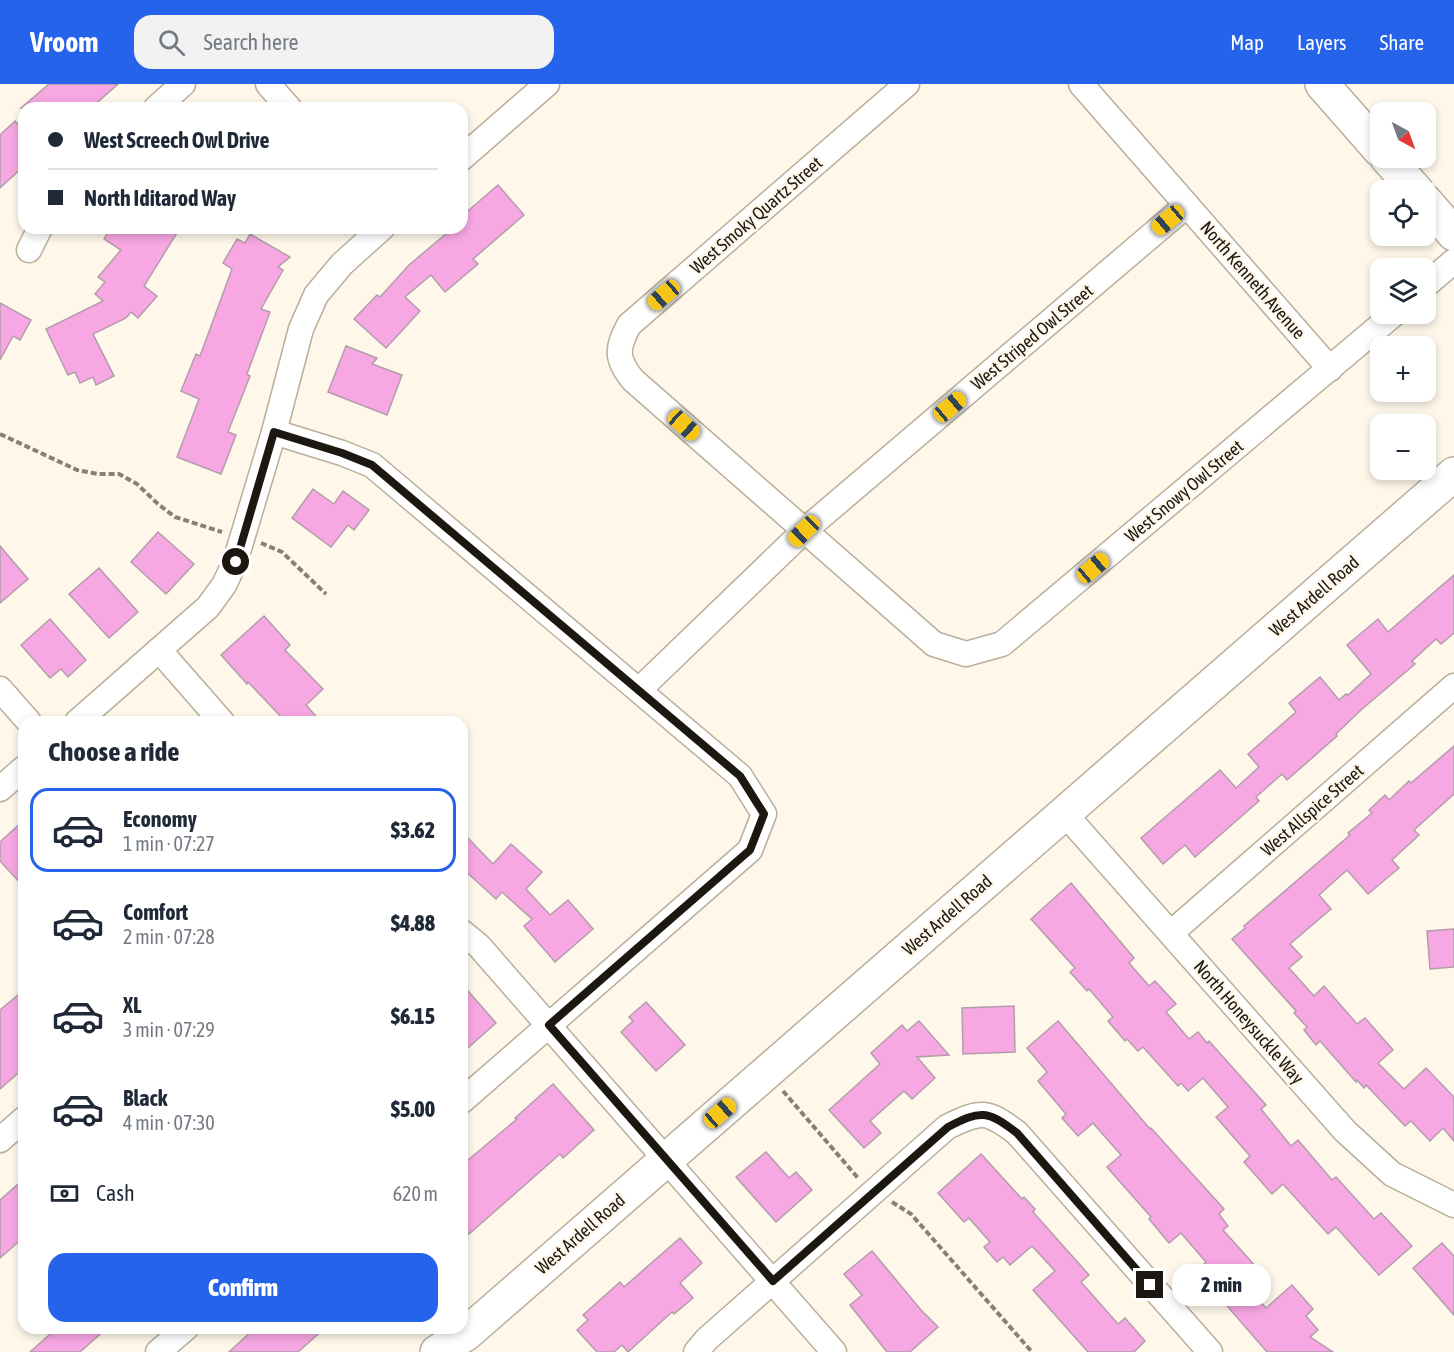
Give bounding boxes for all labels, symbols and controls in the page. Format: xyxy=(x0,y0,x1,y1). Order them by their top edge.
search box xyxy=(134,15,554,69)
text: Vroom xyxy=(30,26,98,58)
icon: search xyxy=(155,26,188,59)
text: Search here xyxy=(203,29,298,55)
text: Map xyxy=(1230,30,1264,54)
text: Layers xyxy=(1297,30,1347,54)
text: Share xyxy=(1380,30,1424,54)
north arrow xyxy=(1370,102,1436,168)
map controls xyxy=(1370,102,1436,480)
text: West Screech Owl Drive xyxy=(84,127,269,153)
street label: West Smoky Quartz Street xyxy=(686,152,826,278)
button: locate xyxy=(1370,180,1436,246)
text: North Iditarod Way xyxy=(84,185,236,211)
car xyxy=(1148,202,1188,238)
street label: North Kenneth Avenue xyxy=(1196,217,1310,343)
button: layers xyxy=(1370,258,1436,324)
car xyxy=(645,276,683,314)
street label: West Striped Owl Street xyxy=(967,280,1097,394)
button: + xyxy=(1370,336,1436,402)
car xyxy=(930,389,970,425)
car xyxy=(665,406,703,444)
button: − xyxy=(1370,414,1436,480)
street label: West Snowy Owl Street xyxy=(1121,435,1247,547)
car xyxy=(785,512,823,550)
route start xyxy=(222,548,249,575)
car xyxy=(1073,550,1113,586)
street label: West Ardell Road xyxy=(1265,551,1363,641)
text: Choose a ride xyxy=(48,736,180,767)
street label: West Allspice Street xyxy=(1256,760,1368,860)
icon: car xyxy=(51,803,105,857)
text: Economy xyxy=(123,806,197,832)
text: $3.62 xyxy=(391,817,435,843)
text: 1 min · 07:27 xyxy=(123,832,215,855)
street label: West Ardell Road xyxy=(898,870,996,960)
icon: car xyxy=(51,896,105,950)
text: Comfort xyxy=(123,899,188,925)
text: $4.88 xyxy=(391,910,435,936)
text: 2 min · 07:28 xyxy=(123,925,215,948)
street label: North Honeysuckle Way xyxy=(1190,956,1308,1088)
icon: car xyxy=(51,989,105,1043)
text: XL xyxy=(123,992,141,1018)
text: $6.15 xyxy=(391,1003,435,1029)
text: 3 min · 07:29 xyxy=(123,1018,215,1041)
icon: car xyxy=(51,1082,105,1136)
text: Black xyxy=(123,1085,167,1111)
car xyxy=(701,1094,739,1132)
text: $5.00 xyxy=(391,1096,435,1122)
text: 4 min · 07:30 xyxy=(123,1111,215,1134)
icon: cash xyxy=(48,1177,81,1210)
text: Cash xyxy=(96,1180,135,1206)
text: 620 m xyxy=(393,1182,438,1205)
street label: West Ardell Road xyxy=(531,1189,629,1279)
button: Confirm xyxy=(48,1253,438,1322)
callout: 2 min xyxy=(1171,1264,1270,1306)
route end xyxy=(1136,1271,1163,1298)
text: 2 min xyxy=(1201,1273,1242,1296)

